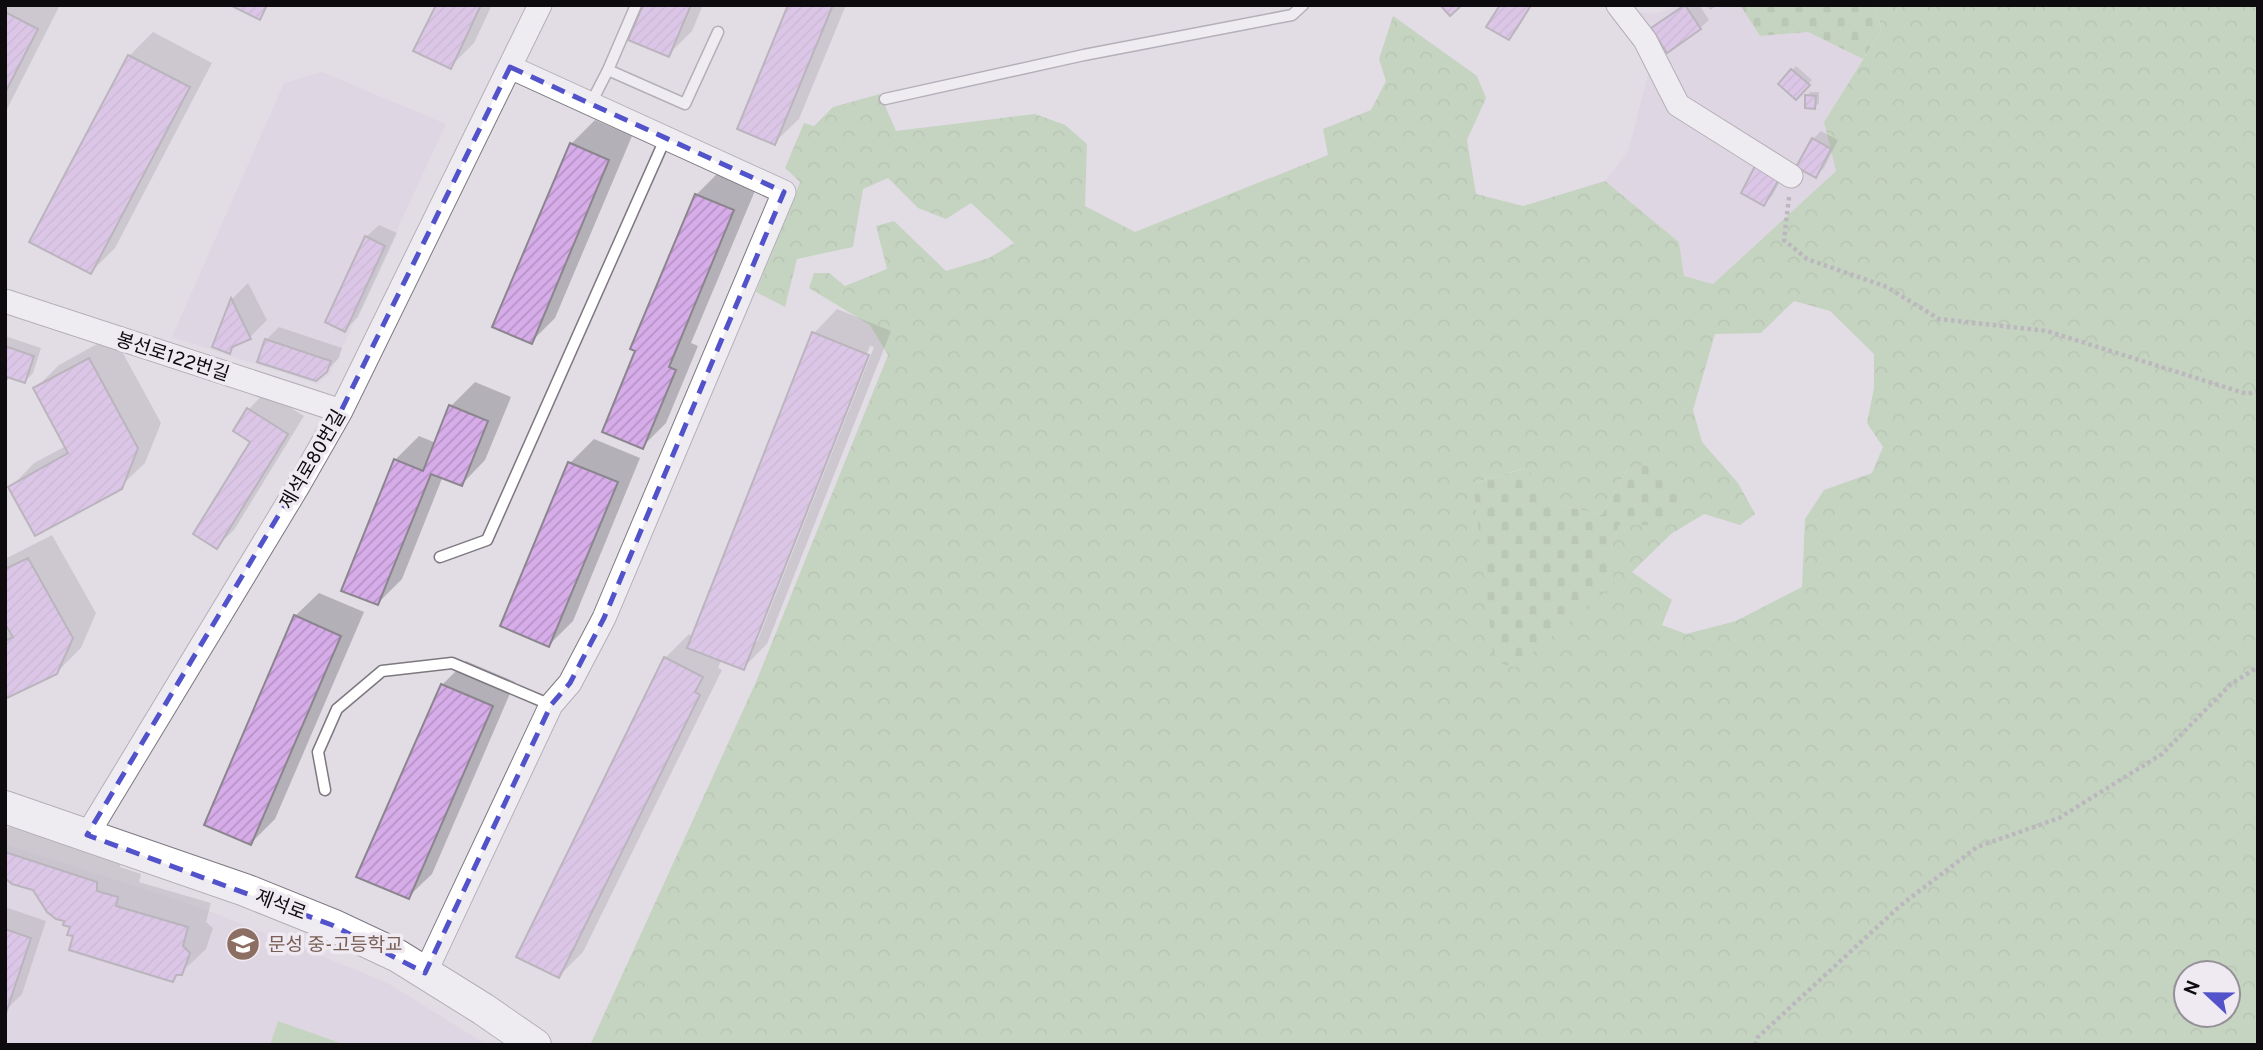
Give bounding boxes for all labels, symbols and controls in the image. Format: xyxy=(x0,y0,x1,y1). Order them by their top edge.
street label: 봉선로122번길 xyxy=(113,328,232,388)
street label: 제석로80번길 xyxy=(276,406,352,514)
street label: 제석로 xyxy=(251,885,309,926)
school or university icon: 문성 중-고등학교 xyxy=(224,925,262,963)
place label: 문성 중-고등학교 xyxy=(268,934,402,958)
north arrow xyxy=(2172,959,2242,1029)
text: N xyxy=(2179,978,2207,999)

